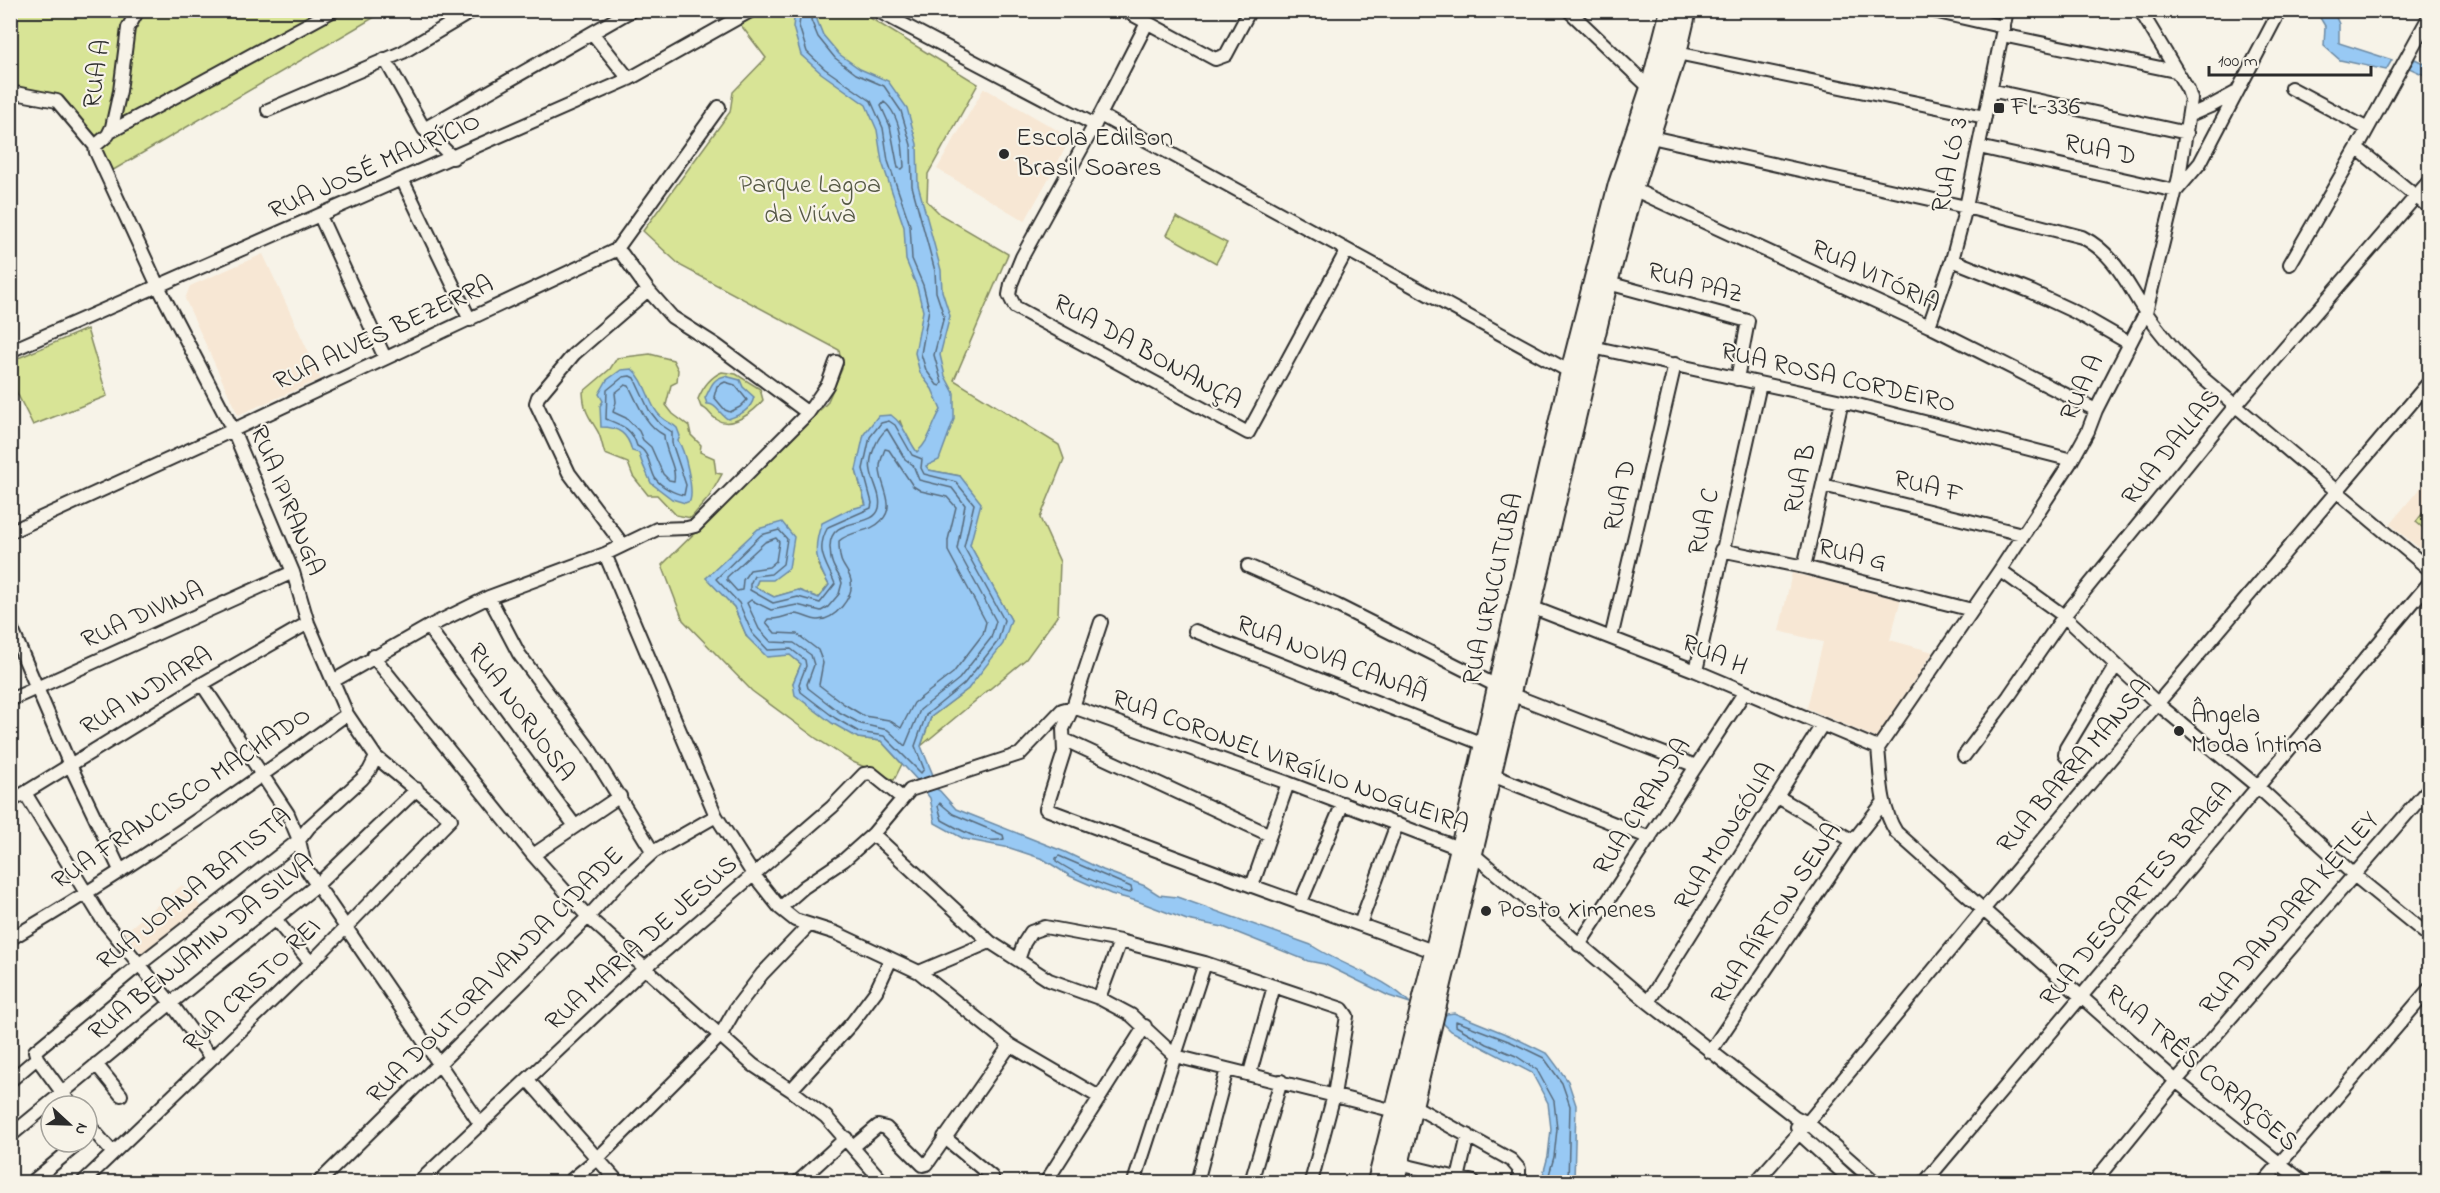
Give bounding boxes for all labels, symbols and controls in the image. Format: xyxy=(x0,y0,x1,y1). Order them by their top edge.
street label: RUA A xyxy=(74,37,122,111)
scale bar xyxy=(2209,39,2371,77)
text: 100 m xyxy=(2218,49,2258,75)
place label: FL-336 xyxy=(2010,89,2080,127)
marker: FL-336 xyxy=(1992,101,2006,115)
street label: RUA JOSÉ MAURÍCIO xyxy=(263,103,487,231)
street label: RUA LÓ 3 xyxy=(1922,113,1980,217)
place label: Escola Edilson Brasil Soares xyxy=(1015,120,1173,188)
street label: RUA D xyxy=(2061,125,2139,177)
marker: Escola Edilson Brasil Soares xyxy=(997,147,1011,161)
park label: Parque Lagoa da Viúva xyxy=(739,167,881,235)
street label: RUA VITÓRIA xyxy=(1804,230,1946,324)
street label: RUA PAZ xyxy=(1643,253,1747,315)
street label: RUA ALVES BEZERRA xyxy=(268,266,500,402)
street label: RUA DA BONANÇA xyxy=(1046,285,1248,421)
street label: RUA ROSA CORDEIRO xyxy=(1717,333,1959,425)
street label: RUA A xyxy=(2051,349,2115,427)
street label: RUA DALLAS xyxy=(2113,381,2231,515)
street label: RUA IPIRANGA xyxy=(239,420,333,582)
street label: RUA B xyxy=(1775,440,1827,518)
street label: RUA D xyxy=(1594,456,1648,536)
street label: RUA F xyxy=(1889,461,1967,515)
street label: RUA C xyxy=(1679,485,1731,559)
street label: RUA URUCUTUBA xyxy=(1453,489,1535,689)
street label: RUA G xyxy=(1814,529,1890,583)
street label: RUA DIVINA xyxy=(76,572,210,660)
street label: RUA NOVA CANAÃ xyxy=(1230,606,1432,714)
street label: RUA H xyxy=(1675,625,1753,687)
street label: RUA NORJOSA xyxy=(457,636,583,790)
street label: RUA INDIARA xyxy=(74,637,220,747)
street label: RUA BARRA MANSA xyxy=(1988,671,2162,863)
street label: RUA CORONEL VIRGÍLIO NOGUEIRA xyxy=(1106,681,1474,845)
place label: Ângela Moda Íntima xyxy=(2191,696,2322,765)
street label: RUA FRANCISCO MACHADO xyxy=(45,698,319,900)
marker: Ângela Moda Íntima xyxy=(2172,724,2186,738)
street label: RUA CIRANDA xyxy=(1584,731,1702,883)
street label: RUA MONGÓLIA xyxy=(1665,756,1787,918)
street label: RUA DESCARTES BRAGA xyxy=(2031,774,2243,1016)
street label: RUA JOANA BATISTA xyxy=(89,799,301,981)
street label: RUA DANDARA KETLEY xyxy=(2191,804,2389,1024)
street label: RUA AÍRTON SENA xyxy=(1702,816,1852,1012)
street label: RUA DOUTORA VANDA CIDADE xyxy=(358,838,634,1114)
street label: RUA BENJAMIN DA SILVA xyxy=(81,845,323,1051)
street label: RUA MARIA DE JESUS xyxy=(537,847,747,1041)
place label: Posto Ximenes xyxy=(1498,892,1656,930)
marker: Posto Ximenes xyxy=(1479,904,1493,918)
street label: RUA CRISTO REI xyxy=(175,910,331,1062)
street label: RUA TRÊS CORAÇÕES xyxy=(2096,976,2306,1162)
north arrow xyxy=(39,1094,99,1154)
text: N xyxy=(68,1119,94,1139)

